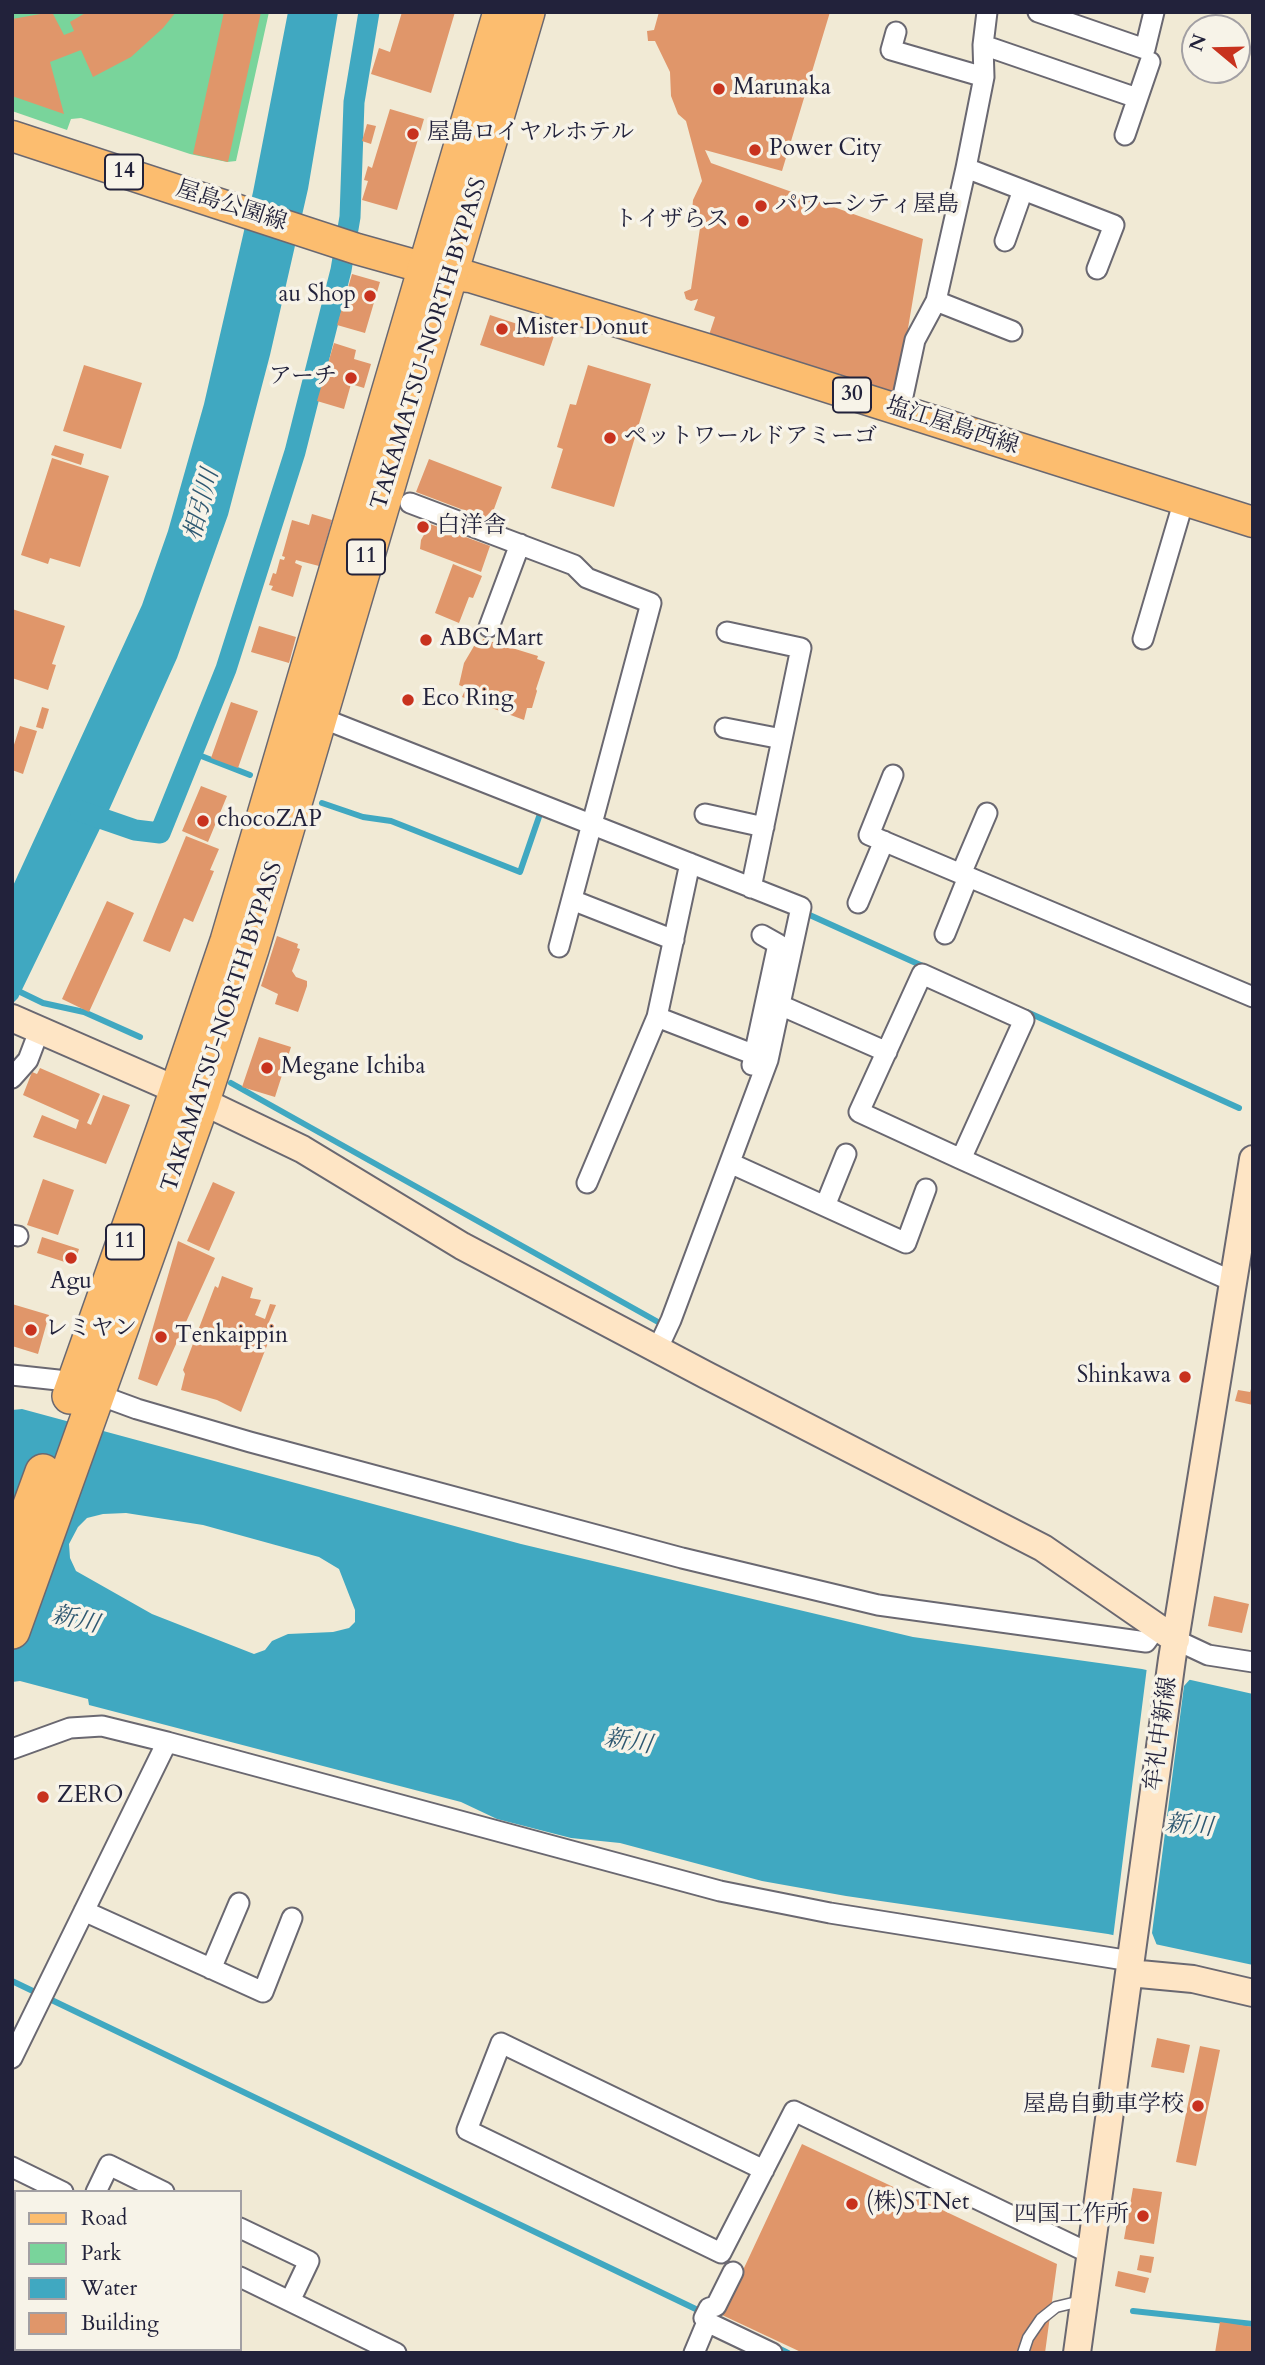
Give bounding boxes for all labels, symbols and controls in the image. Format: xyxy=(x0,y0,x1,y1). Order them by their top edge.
north arrow xyxy=(1181,14,1251,84)
text: N xyxy=(1183,31,1213,55)
place label: Marunaka xyxy=(733,75,831,103)
marker: Marunaka xyxy=(711,81,727,97)
place label: 屋島ロイヤルホテル xyxy=(427,120,634,148)
marker: 屋島ロイヤルホテル xyxy=(405,126,421,142)
place label: Power City xyxy=(769,136,882,164)
marker: Power City xyxy=(747,142,763,158)
road number: 14 xyxy=(105,154,143,190)
street label: TAKAMATSU-NORTH BYPASS xyxy=(366,175,494,513)
street label: 屋島公園線 xyxy=(172,176,290,238)
place label: パワーシティ屋島 xyxy=(775,192,959,220)
marker: パワーシティ屋島 xyxy=(753,198,769,214)
place label: トイザらス xyxy=(614,207,729,235)
marker: トイザらス xyxy=(735,213,751,229)
place label: au Shop xyxy=(278,282,356,310)
marker: au Shop xyxy=(362,288,378,304)
place label: Mister Donut xyxy=(516,315,648,343)
marker: Mister Donut xyxy=(494,321,510,337)
place label: アーチ xyxy=(269,364,337,392)
marker: アーチ xyxy=(343,370,359,386)
road number: 30 xyxy=(833,378,871,412)
street label: 塩江屋島西線 xyxy=(882,393,1022,461)
place label: ペットワールドアミーゴ xyxy=(624,424,877,452)
marker: ペットワールドアミーゴ xyxy=(602,430,618,446)
water label: 相引川 xyxy=(180,466,226,544)
place label: 白洋舎 xyxy=(437,513,506,541)
marker: 白洋舎 xyxy=(415,519,431,535)
road number: 11 xyxy=(347,540,385,574)
place label: ABC Mart xyxy=(440,626,543,654)
marker: ABC Mart xyxy=(418,632,434,648)
place label: Eco Ring xyxy=(422,686,514,714)
marker: Eco Ring xyxy=(400,692,416,708)
place label: chocoZAP xyxy=(217,807,322,835)
marker: chocoZAP xyxy=(195,813,211,829)
street label: TAKAMATSU-NORTH BYPASS xyxy=(156,858,290,1196)
place label: Megane Ichiba xyxy=(281,1054,425,1082)
marker: Megane Ichiba xyxy=(259,1060,275,1076)
road number: 11 xyxy=(106,1224,144,1260)
marker: Agu xyxy=(63,1250,79,1266)
place label: Agu xyxy=(50,1269,92,1297)
place label: レミヤン xyxy=(45,1316,137,1344)
marker: レミヤン xyxy=(23,1322,39,1338)
place label: Tenkaippin xyxy=(175,1323,288,1351)
marker: Tenkaippin xyxy=(153,1329,169,1345)
place label: Shinkawa xyxy=(1077,1363,1171,1391)
marker: Shinkawa xyxy=(1177,1369,1193,1385)
water label: 新川 xyxy=(48,1602,102,1640)
street label: 牟礼中新線 xyxy=(1140,1675,1184,1793)
water label: 新川 xyxy=(602,1725,654,1761)
place label: ZERO xyxy=(57,1783,123,1811)
marker: ZERO xyxy=(35,1789,51,1805)
water label: 新川 xyxy=(1164,1811,1214,1843)
place label: 屋島自動車学校 xyxy=(1023,2092,1184,2120)
marker: 屋島自動車学校 xyxy=(1190,2098,1206,2114)
legend xyxy=(14,2190,242,2351)
place label: (株)STNet xyxy=(866,2190,969,2218)
marker: (株)STNet xyxy=(844,2196,860,2212)
place label: 四国工作所 xyxy=(1014,2202,1129,2230)
text: Road xyxy=(81,2204,127,2233)
marker: 四国工作所 xyxy=(1135,2208,1151,2224)
text: Park xyxy=(81,2239,121,2268)
text: Water xyxy=(81,2274,137,2303)
text: Building xyxy=(81,2309,159,2338)

